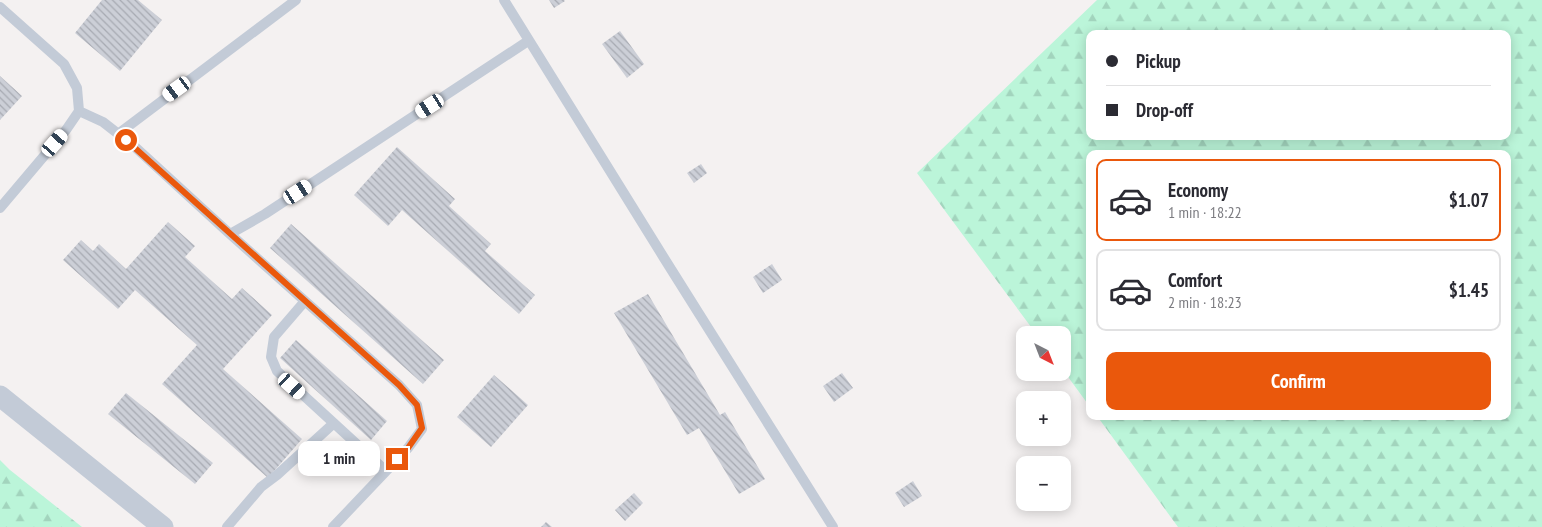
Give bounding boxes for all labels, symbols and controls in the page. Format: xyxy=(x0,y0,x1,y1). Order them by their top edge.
text: Pickup xyxy=(1136,49,1181,73)
car xyxy=(160,74,193,104)
car xyxy=(413,92,446,120)
text: Drop-off xyxy=(1136,98,1193,122)
car xyxy=(39,127,70,159)
route start xyxy=(115,129,137,151)
car xyxy=(281,178,314,206)
icon: car xyxy=(1108,178,1153,223)
text: Economy xyxy=(1168,178,1228,202)
text: $1.07 xyxy=(1449,188,1489,212)
text: 1 min · 18:22 xyxy=(1168,202,1242,222)
icon: car xyxy=(1108,268,1153,313)
text: Comfort xyxy=(1168,268,1222,292)
text: $1.45 xyxy=(1449,278,1489,302)
text: 2 min · 18:23 xyxy=(1168,292,1242,312)
north arrow xyxy=(1016,326,1071,381)
map controls xyxy=(1016,326,1071,511)
button: Confirm xyxy=(1106,352,1491,410)
car xyxy=(275,370,308,402)
button: + xyxy=(1016,391,1071,446)
callout: 1 min xyxy=(297,442,380,476)
text: 1 min xyxy=(323,448,355,468)
route end xyxy=(386,448,408,470)
button: − xyxy=(1016,456,1071,511)

